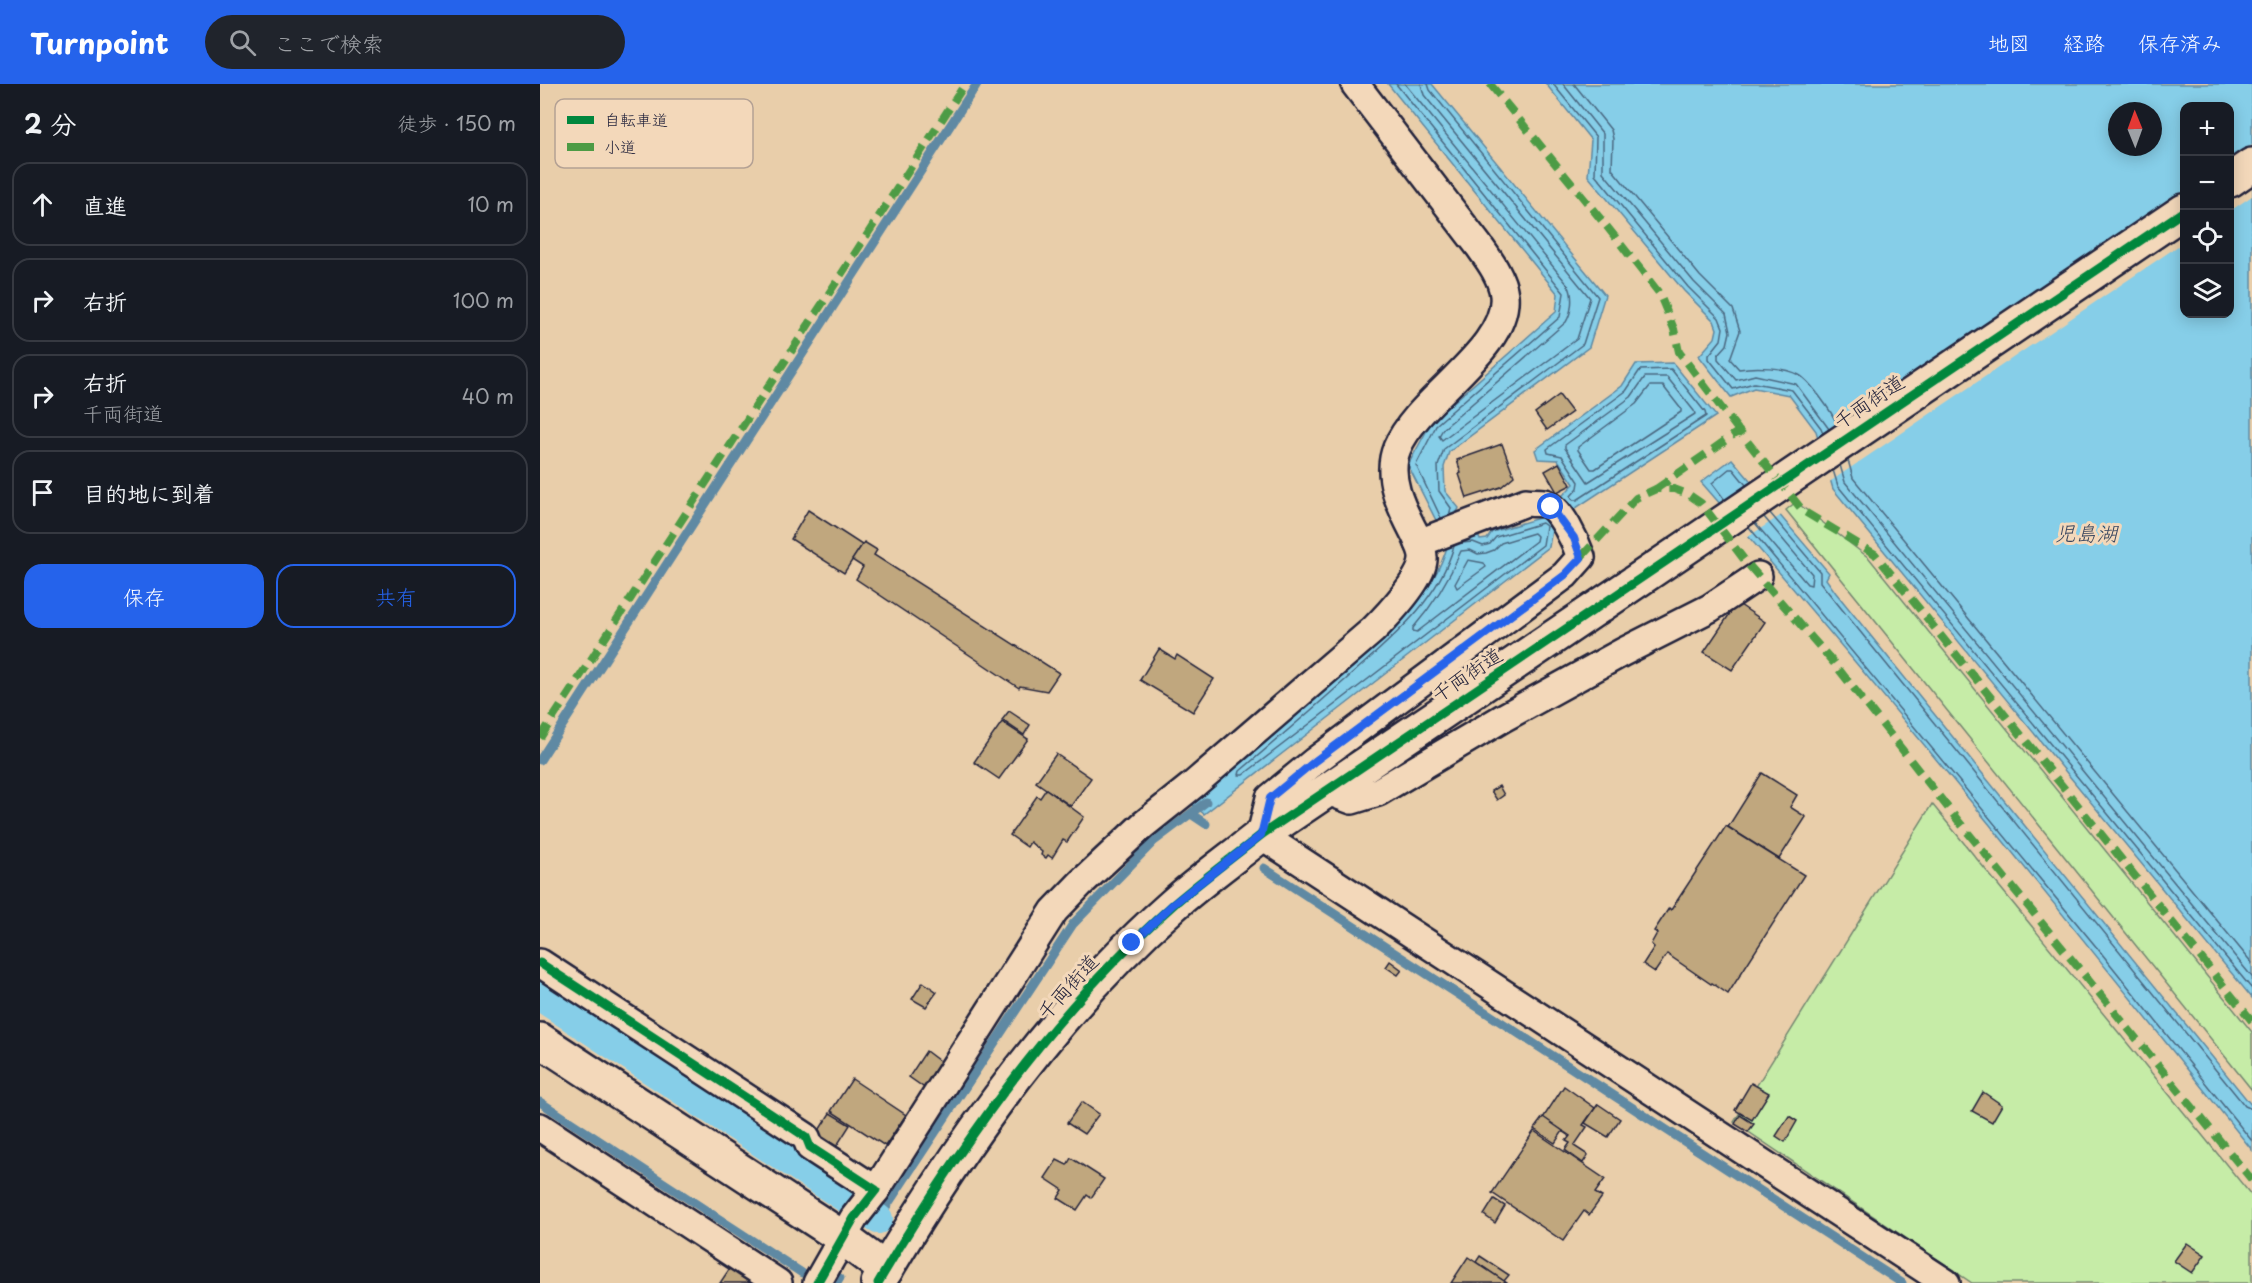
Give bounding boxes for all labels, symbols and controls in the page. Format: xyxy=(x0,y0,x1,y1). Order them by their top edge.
search box xyxy=(205,15,625,69)
text: Turnpoint xyxy=(30,21,169,64)
icon: search xyxy=(226,26,259,59)
text: ここで検索 xyxy=(274,26,384,59)
text: 地図 xyxy=(1988,26,2030,58)
text: 経路 xyxy=(2063,26,2105,58)
text: 保存済み xyxy=(2138,26,2222,58)
legend xyxy=(555,99,753,168)
north arrow xyxy=(2108,102,2162,156)
map controls xyxy=(2180,102,2234,318)
button: + xyxy=(2180,102,2234,156)
text: 2 分 xyxy=(24,104,77,143)
text: 自転車道 xyxy=(604,107,668,131)
text: 徒歩 · 150 m xyxy=(398,108,516,138)
text: 小道 xyxy=(604,134,636,158)
button: − xyxy=(2180,156,2234,210)
icon: ahead xyxy=(26,188,59,221)
text: 直進 xyxy=(83,188,127,221)
text: 10 m xyxy=(467,189,514,219)
button: locate xyxy=(2180,210,2234,264)
button: layers xyxy=(2180,264,2234,318)
icon: right xyxy=(26,284,59,317)
text: 右折 xyxy=(83,284,127,317)
text: 100 m xyxy=(453,285,514,315)
text: 右折 xyxy=(83,365,127,398)
street label: 千両街道 xyxy=(1827,366,1910,436)
icon: right xyxy=(26,380,59,413)
text: 40 m xyxy=(462,381,514,411)
text: 千両街道 xyxy=(83,398,163,428)
icon: arrive xyxy=(26,476,59,509)
text: 目的地に到着 xyxy=(83,476,215,509)
route start xyxy=(1537,493,1563,519)
water label: 児島湖 xyxy=(2055,516,2119,548)
button: 保存 xyxy=(24,564,264,628)
button: 共有 xyxy=(276,564,516,628)
street label: 千両街道 xyxy=(1425,639,1508,709)
route end xyxy=(1118,929,1144,955)
street label: 千両街道 xyxy=(1029,947,1105,1026)

